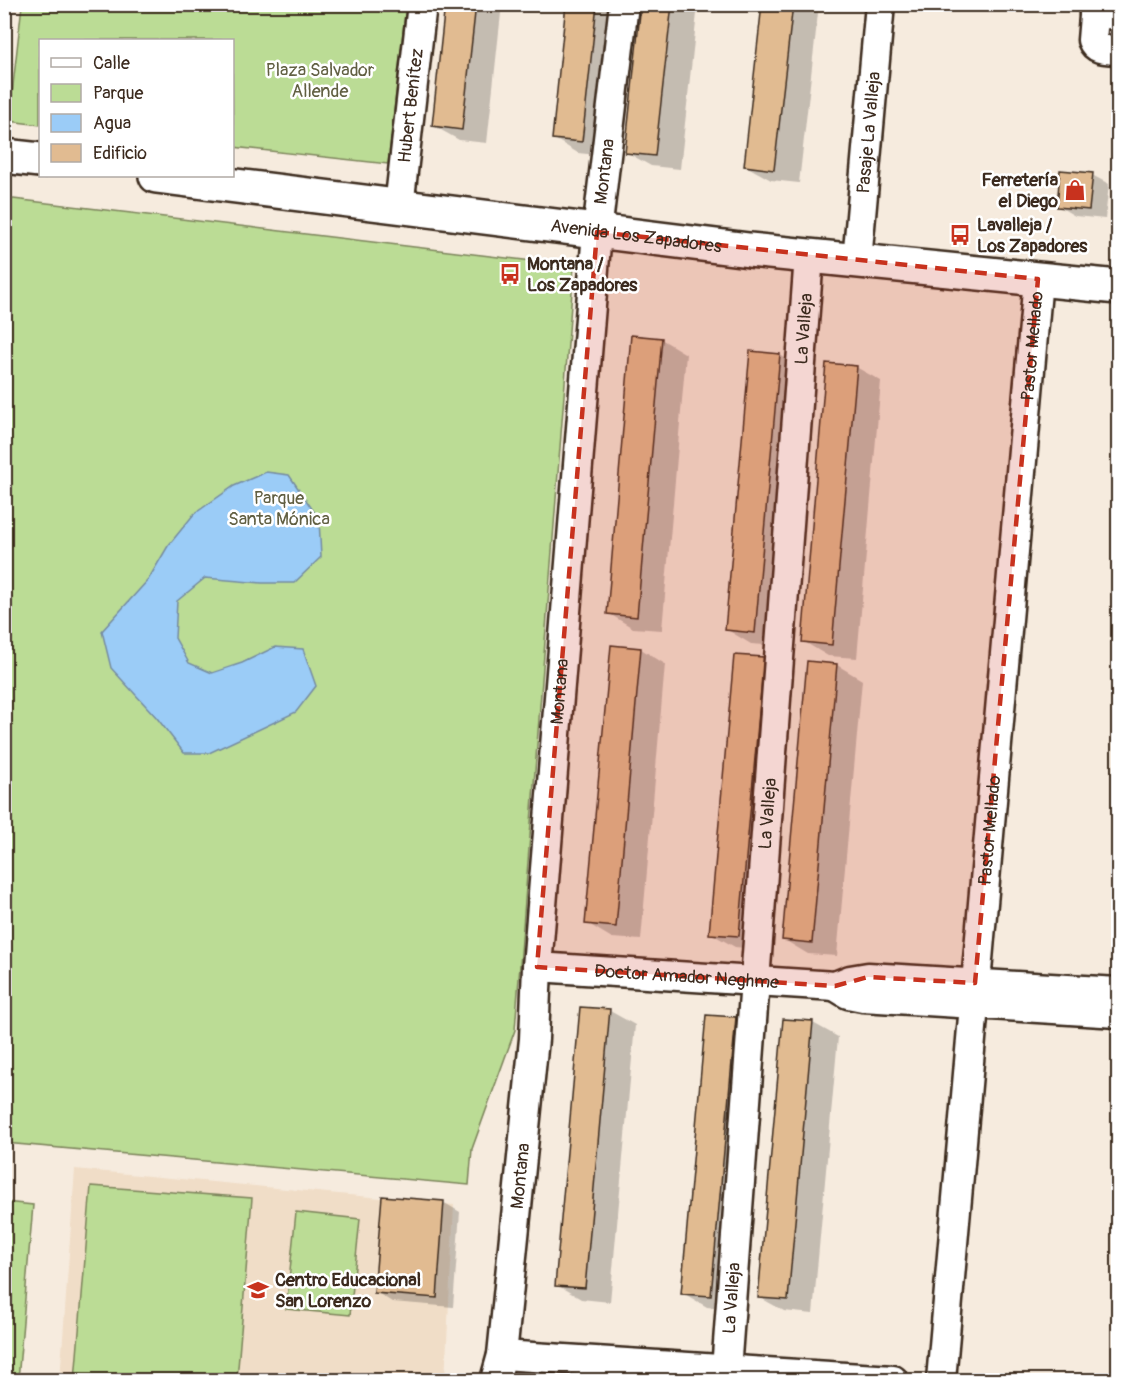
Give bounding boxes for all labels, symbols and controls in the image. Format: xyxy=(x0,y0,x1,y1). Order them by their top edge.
legend xyxy=(39,39,234,177)
street label: Hubert Benítez xyxy=(393,47,429,164)
text: Calle xyxy=(93,52,130,75)
park label: Plaza Salvador Allende xyxy=(266,59,375,103)
street label: Pasaje La Valleja xyxy=(852,71,886,195)
text: Parque xyxy=(93,82,143,105)
text: Agua xyxy=(93,112,131,135)
street label: Montana xyxy=(589,137,620,206)
text: Edificio xyxy=(93,142,147,165)
place label: Ferretería el Diego xyxy=(982,169,1059,213)
shop icon: Ferretería el Diego xyxy=(1063,178,1087,202)
street label: Avenida Los Zapadores xyxy=(549,214,723,259)
place label: Lavalleja / Los Zapadores xyxy=(977,214,1088,258)
bus stop icon: Lavalleja / Los Zapadores xyxy=(948,223,972,247)
place label: Montana / Los Zapadores xyxy=(527,253,638,297)
bus stop icon: Montana / Los Zapadores xyxy=(498,262,522,286)
street label: Pastor Mellado xyxy=(1016,290,1049,402)
street label: La Valleja xyxy=(790,292,818,365)
park label: Parque Santa Mónica xyxy=(228,487,330,531)
street label: Montana xyxy=(546,658,574,726)
street label: Pastor Mellado xyxy=(974,774,1006,886)
street label: La Valleja xyxy=(754,777,782,850)
street label: Doctor Amador Neghme xyxy=(594,960,780,994)
street label: Montana xyxy=(506,1142,535,1210)
street label: La Valleja xyxy=(718,1262,746,1335)
place label: Centro Educacional San Lorenzo xyxy=(275,1269,421,1313)
school or university icon: Centro Educacional San Lorenzo xyxy=(246,1278,270,1302)

